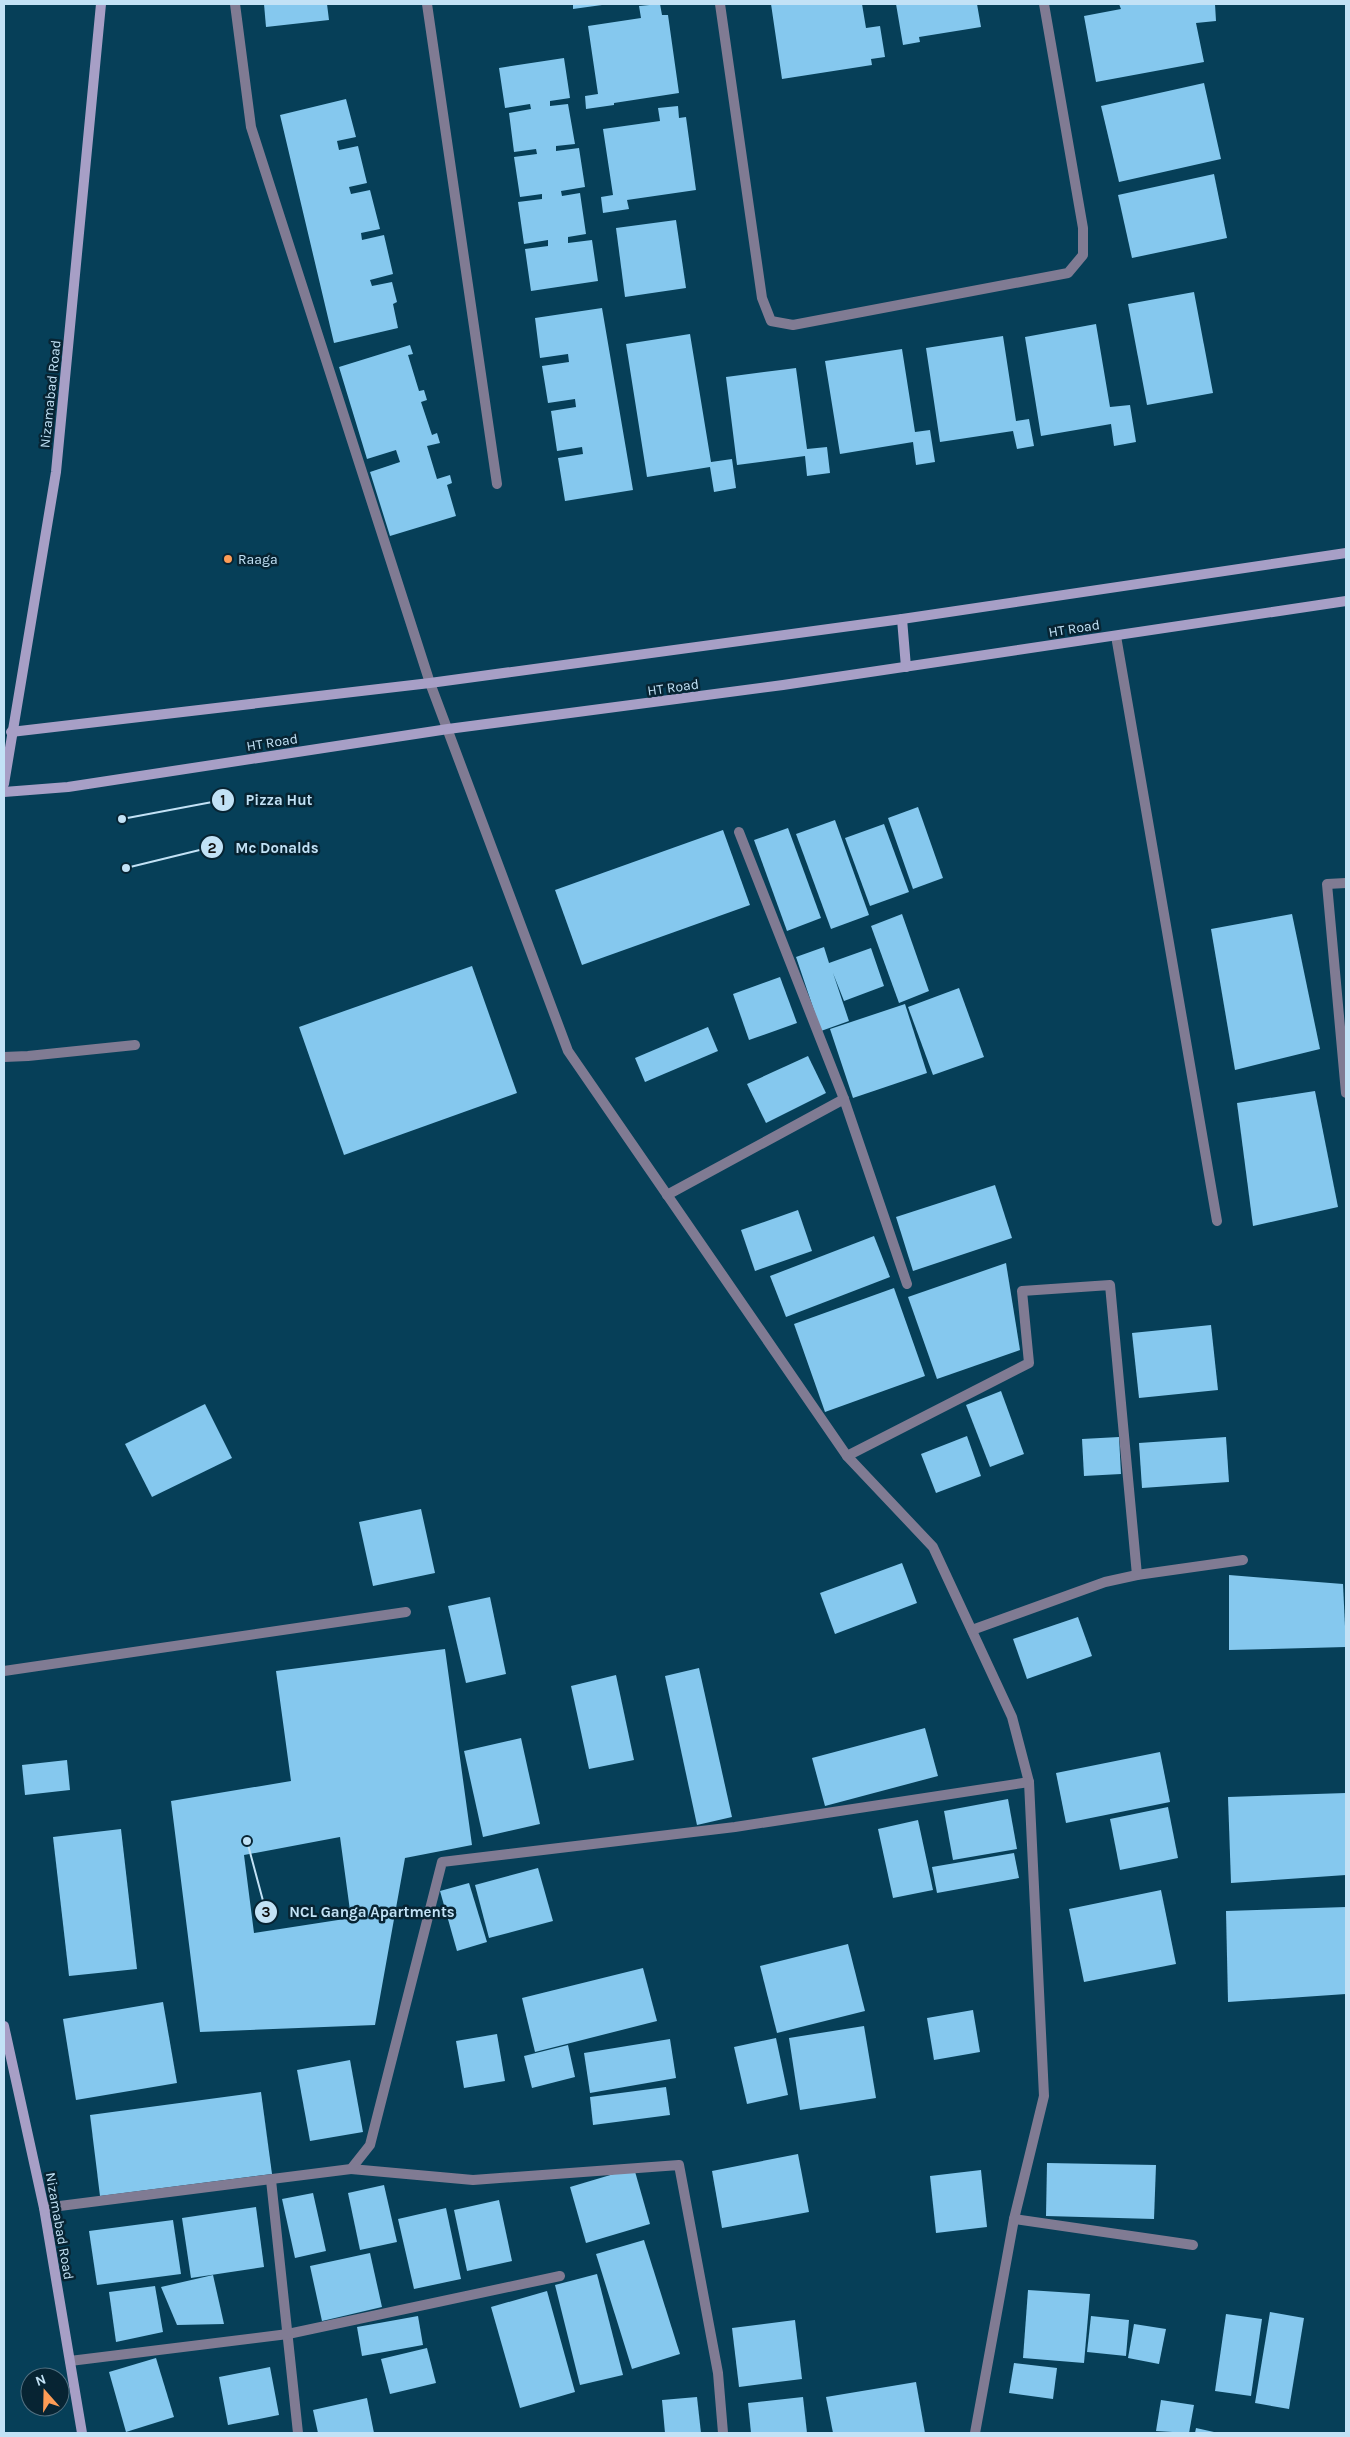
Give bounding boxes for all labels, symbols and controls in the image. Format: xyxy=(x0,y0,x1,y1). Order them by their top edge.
street label: Nizamabad Road xyxy=(36,339,65,449)
place label: Raaga xyxy=(238,551,278,568)
marker: Raaga xyxy=(222,553,234,565)
street label: HT Road xyxy=(1047,616,1101,641)
street label: HT Road xyxy=(646,675,700,700)
street label: HT Road xyxy=(245,730,299,755)
callout: Pizza Hut xyxy=(210,785,322,815)
text: 1 xyxy=(220,791,226,809)
text: Pizza Hut xyxy=(246,791,313,809)
callout: Mc Donalds xyxy=(200,832,328,862)
text: 2 xyxy=(207,839,217,857)
text: Mc Donalds xyxy=(235,839,319,857)
callout: NCL Ganga Apartments xyxy=(254,1897,464,1927)
text: 3 xyxy=(261,1903,271,1921)
text: NCL Ganga Apartments xyxy=(289,1903,455,1921)
street label: Nizamabad Road xyxy=(42,2171,77,2281)
north arrow xyxy=(20,2367,70,2417)
text: N xyxy=(33,2371,48,2390)

